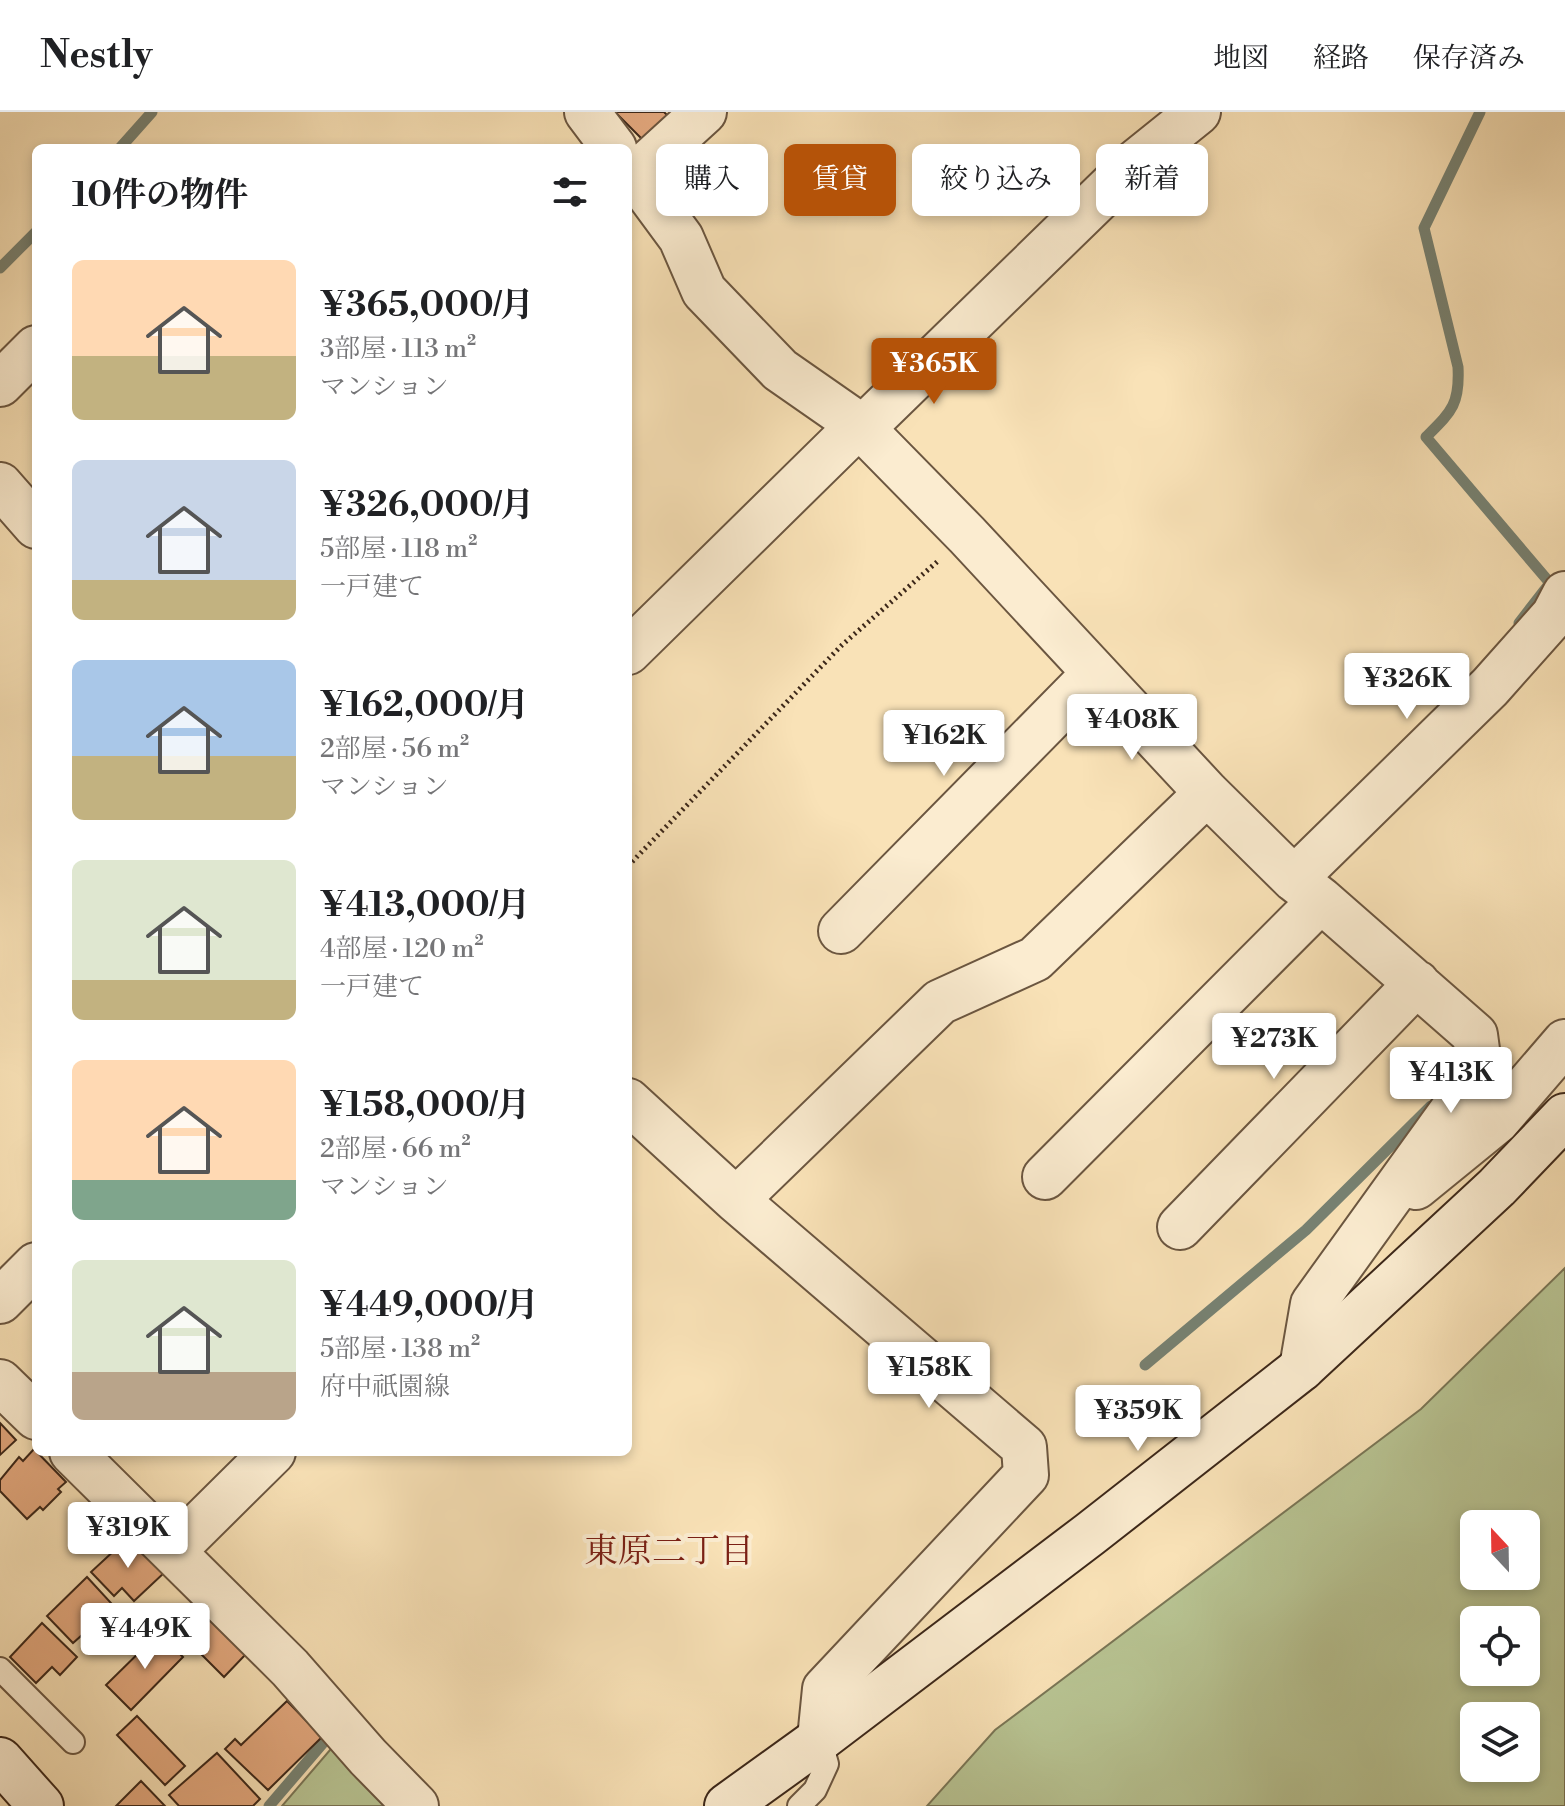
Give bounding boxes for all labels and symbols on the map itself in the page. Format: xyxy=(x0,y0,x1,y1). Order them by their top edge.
pin: ¥365K xyxy=(878,338,990,406)
pin: ¥326K xyxy=(1351,653,1463,721)
pin: ¥408K xyxy=(1076,694,1188,762)
pin: ¥162K xyxy=(888,710,1000,778)
pin: ¥273K xyxy=(1218,1013,1330,1081)
pin: ¥413K xyxy=(1395,1047,1507,1115)
pin: ¥158K xyxy=(873,1342,985,1410)
pin: ¥359K xyxy=(1082,1385,1194,1453)
pin: ¥319K xyxy=(72,1502,184,1570)
north arrow xyxy=(1460,1510,1540,1590)
district label: 東原二丁目 xyxy=(584,1531,754,1573)
pin: ¥449K xyxy=(89,1603,201,1671)

